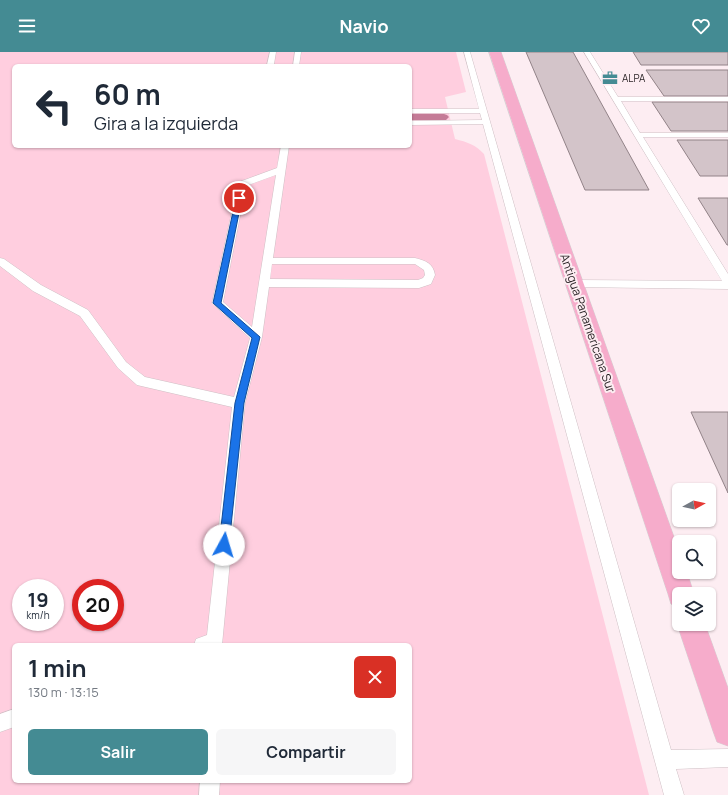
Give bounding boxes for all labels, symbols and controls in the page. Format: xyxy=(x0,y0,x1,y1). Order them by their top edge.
text: Navio xyxy=(339,14,389,38)
icon: menu xyxy=(16,15,38,37)
icon: heart xyxy=(690,15,712,37)
office icon: ALPA xyxy=(601,69,619,87)
place label: ALPA xyxy=(622,71,646,85)
text: 60 m xyxy=(94,75,161,113)
icon: left xyxy=(28,80,80,132)
text: Gira a la izquierda xyxy=(94,111,238,135)
pin xyxy=(222,181,256,215)
icon: arrive xyxy=(228,187,250,209)
street label: Antigua Panamericana Sur xyxy=(556,251,620,395)
north arrow xyxy=(672,483,716,527)
map controls xyxy=(672,483,716,631)
position arrow xyxy=(203,524,245,566)
button: search xyxy=(672,535,716,579)
speed limit sign: 20 xyxy=(72,579,124,631)
text: 19 xyxy=(27,586,49,613)
button: layers xyxy=(672,587,716,631)
text: km/h xyxy=(26,608,50,622)
text: 1 min xyxy=(28,651,87,684)
button: close xyxy=(354,656,396,698)
text: 130 m · 13:15 xyxy=(28,683,99,701)
button: Salir xyxy=(28,729,208,775)
button: Compartir xyxy=(216,729,396,775)

